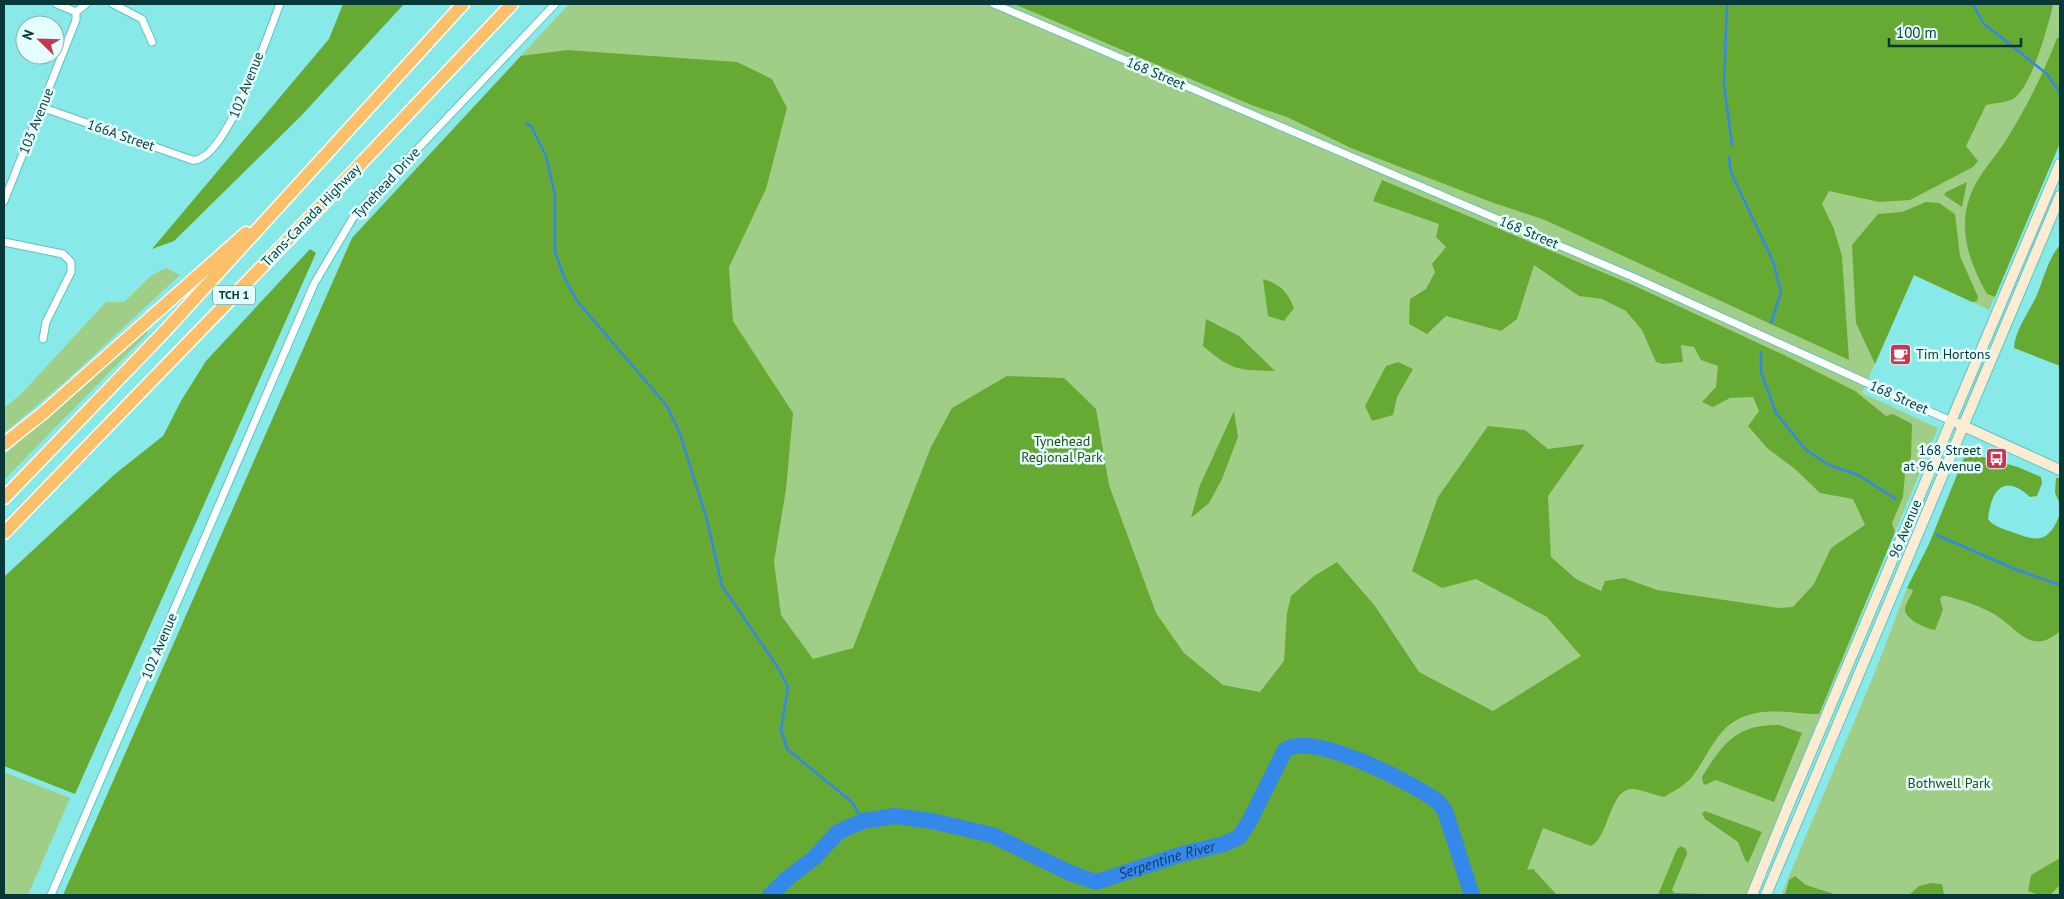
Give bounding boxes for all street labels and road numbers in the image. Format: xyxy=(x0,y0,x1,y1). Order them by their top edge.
street label: 102 Avenue xyxy=(225,49,267,121)
street label: 168 Street xyxy=(1124,53,1188,94)
street label: 103 Avenue xyxy=(15,85,57,157)
street label: 166A Street xyxy=(85,115,157,155)
street label: Tynehead Drive xyxy=(348,143,424,223)
street label: Trans-Canada Highway xyxy=(257,159,365,270)
street label: 168 Street xyxy=(1497,212,1561,253)
road number: TCH 1 xyxy=(213,286,255,304)
street label: 168 Street xyxy=(1867,376,1931,418)
street label: 96 Avenue xyxy=(1885,497,1925,561)
street label: 102 Avenue xyxy=(137,610,181,682)

